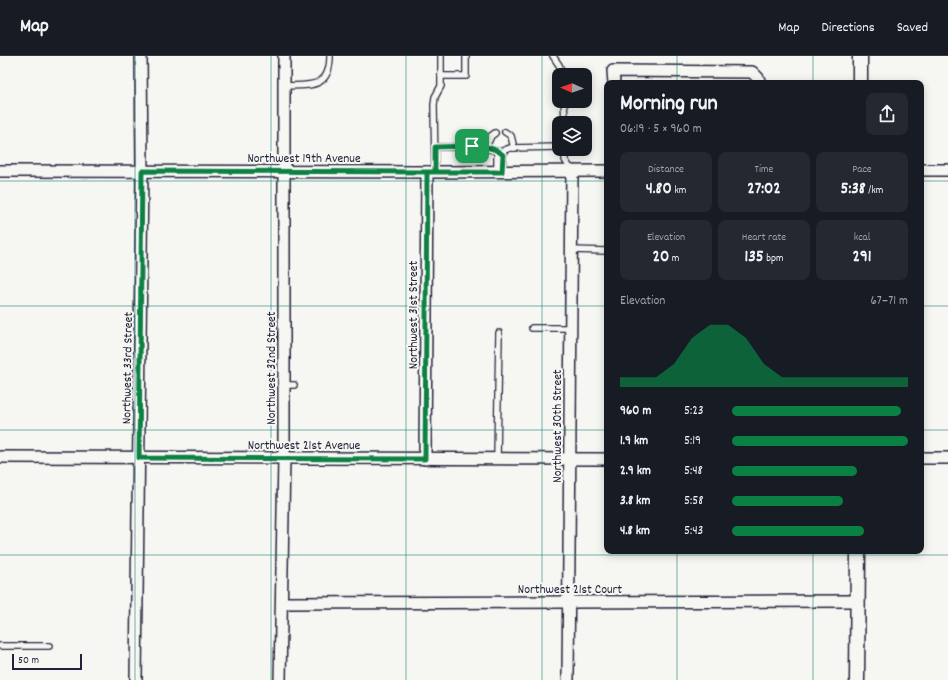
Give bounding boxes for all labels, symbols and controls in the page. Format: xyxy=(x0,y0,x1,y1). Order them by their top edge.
text: Map xyxy=(20,14,49,41)
text: Map xyxy=(778,18,800,38)
text: Directions xyxy=(822,18,875,38)
text: Saved xyxy=(897,18,928,38)
north arrow xyxy=(552,68,592,108)
map controls xyxy=(552,68,592,156)
text: Morning run xyxy=(620,89,718,120)
button: share xyxy=(866,93,908,135)
button: layers xyxy=(552,116,592,156)
text: 06:19 · 5 × 960 m xyxy=(620,120,702,139)
pin xyxy=(455,129,489,163)
icon: arrive xyxy=(461,135,483,157)
street label: Northwest 19th Avenue xyxy=(247,150,361,169)
text: Distance xyxy=(648,162,684,178)
text: Time xyxy=(755,162,773,178)
text: Pace xyxy=(852,162,872,178)
text: 4.80 xyxy=(646,178,672,202)
text: 27:02 xyxy=(747,178,781,202)
text: 5:38 xyxy=(841,178,866,202)
text: km xyxy=(672,183,686,199)
text: /km xyxy=(866,183,883,199)
text: Elevation xyxy=(647,230,685,246)
text: Heart rate xyxy=(742,230,786,246)
text: kcal xyxy=(854,230,870,246)
text: 20 xyxy=(653,246,669,270)
text: 135 xyxy=(744,246,764,270)
text: 291 xyxy=(853,246,871,270)
text: m xyxy=(669,251,679,267)
text: bpm xyxy=(764,251,784,267)
street label: Northwest 31st Street xyxy=(405,261,424,369)
text: Elevation xyxy=(620,292,665,311)
text: 67–71 m xyxy=(870,292,908,311)
street label: Northwest 32nd Street xyxy=(263,311,282,425)
street label: Northwest 33rd Street xyxy=(118,312,139,424)
street label: Northwest 30th Street xyxy=(549,369,568,483)
text: 960 m xyxy=(620,402,651,421)
text: 5:23 xyxy=(684,402,704,421)
text: 1.9 km xyxy=(620,432,648,451)
text: 5:19 xyxy=(684,432,701,451)
street label: Northwest 21st Avenue xyxy=(248,437,361,456)
text: 2.9 km xyxy=(620,462,651,481)
text: 5:48 xyxy=(684,462,703,481)
text: 3.8 km xyxy=(620,492,650,511)
text: 5:58 xyxy=(684,492,703,511)
text: 4.8 km xyxy=(620,522,650,541)
text: 5:43 xyxy=(684,522,703,541)
street label: Northwest 21st Court xyxy=(518,581,622,600)
scale bar xyxy=(12,652,82,671)
text: 50 m xyxy=(18,653,39,669)

